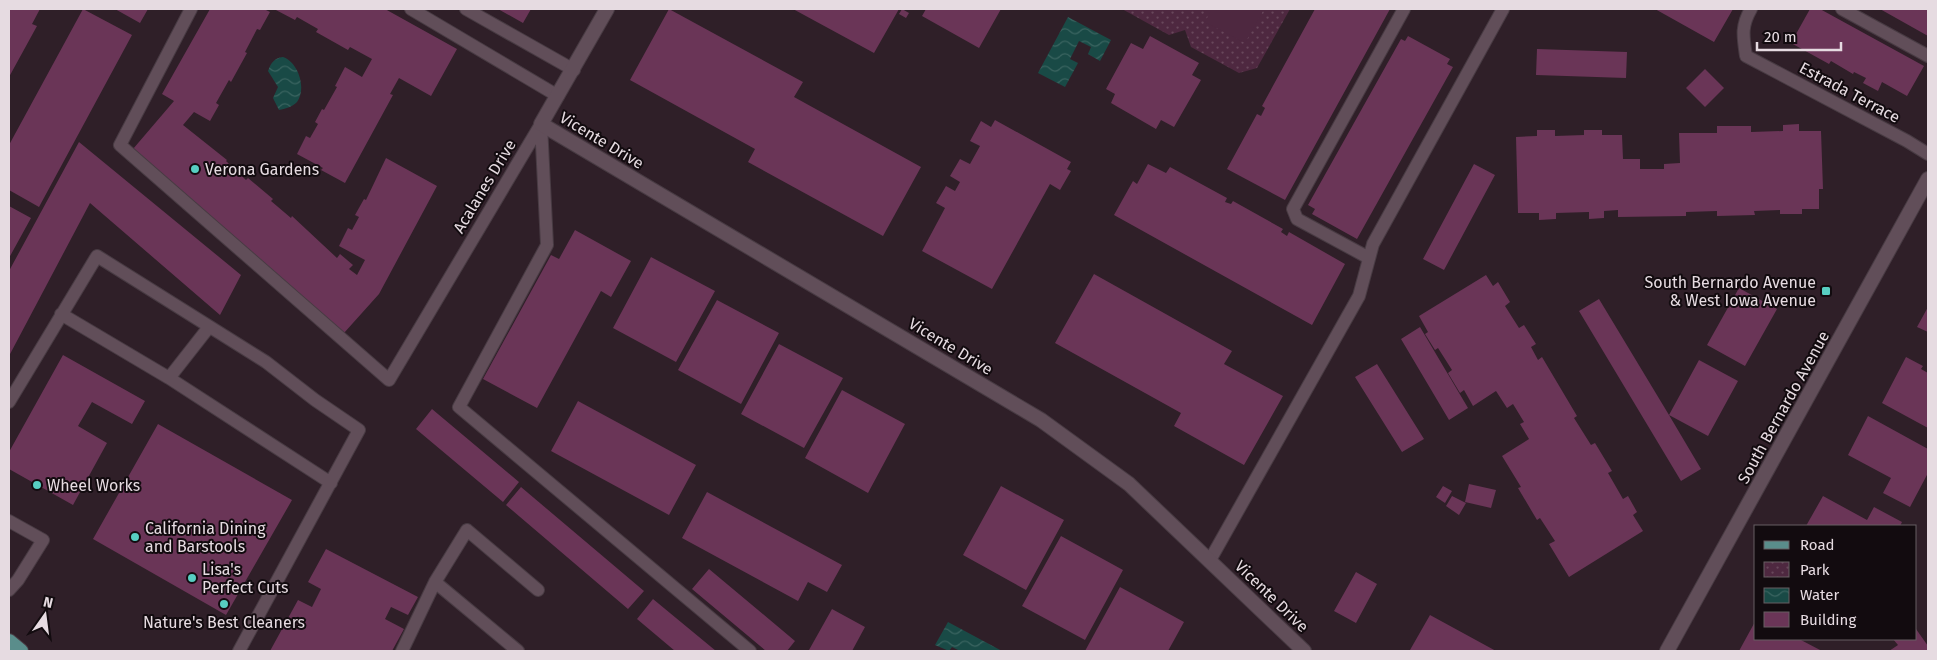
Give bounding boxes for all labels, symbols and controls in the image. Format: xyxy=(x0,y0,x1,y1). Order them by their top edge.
scale bar xyxy=(1757,20,1841,52)
text: 20 m xyxy=(1764,28,1797,46)
street label: Estrada Terrace xyxy=(1796,58,1903,127)
street label: Vicente Drive xyxy=(556,108,647,173)
street label: Acalanes Drive xyxy=(449,136,520,237)
place label: Verona Gardens xyxy=(205,160,319,179)
marker: Verona Gardens xyxy=(189,163,201,175)
place label: South Bernardo Avenue & West Iowa Avenue xyxy=(1645,273,1816,310)
marker: South Bernardo Avenue & West Iowa Avenue xyxy=(1820,285,1832,297)
street label: Vicente Drive xyxy=(905,314,996,379)
street label: South Bernardo Avenue xyxy=(1734,328,1833,487)
place label: Wheel Works xyxy=(47,476,140,495)
marker: Wheel Works xyxy=(31,479,43,491)
place label: California Dining and Barstools xyxy=(145,519,266,556)
legend xyxy=(1754,525,1917,640)
marker: California Dining and Barstools xyxy=(129,531,141,543)
text: Road xyxy=(1800,536,1835,554)
street label: Vicente Drive xyxy=(1231,557,1312,636)
place label: Lisa's Perfect Cuts xyxy=(202,560,289,597)
text: Park xyxy=(1800,561,1830,579)
marker: Lisa's Perfect Cuts xyxy=(186,572,198,584)
text: Water xyxy=(1800,586,1839,604)
north arrow xyxy=(20,590,70,640)
text: N xyxy=(41,593,55,612)
marker: Nature's Best Cleaners xyxy=(218,598,230,610)
text: Building xyxy=(1800,611,1856,629)
place label: Nature's Best Cleaners xyxy=(143,613,305,632)

